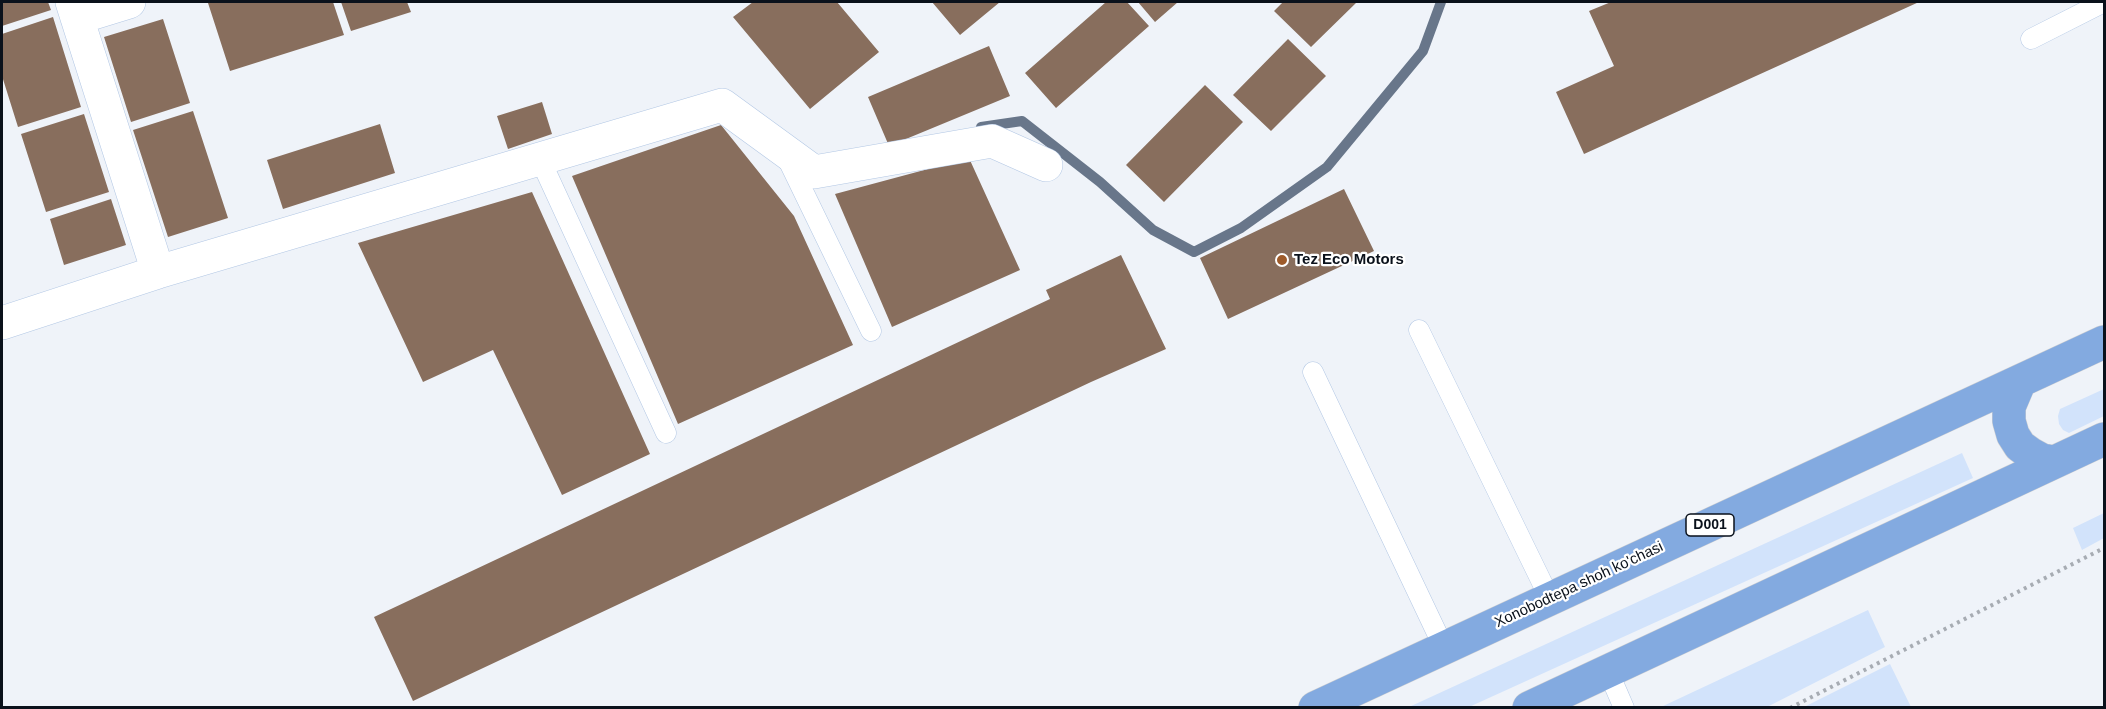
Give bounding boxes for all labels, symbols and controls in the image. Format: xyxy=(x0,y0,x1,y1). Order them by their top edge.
place label: Tez Eco Motors xyxy=(1294,251,1404,269)
marker: Tez Eco Motors xyxy=(1275,253,1289,267)
road number: D001 xyxy=(1686,514,1734,536)
street label: Xonobodtepa shoh ko'chasi xyxy=(1492,538,1666,632)

